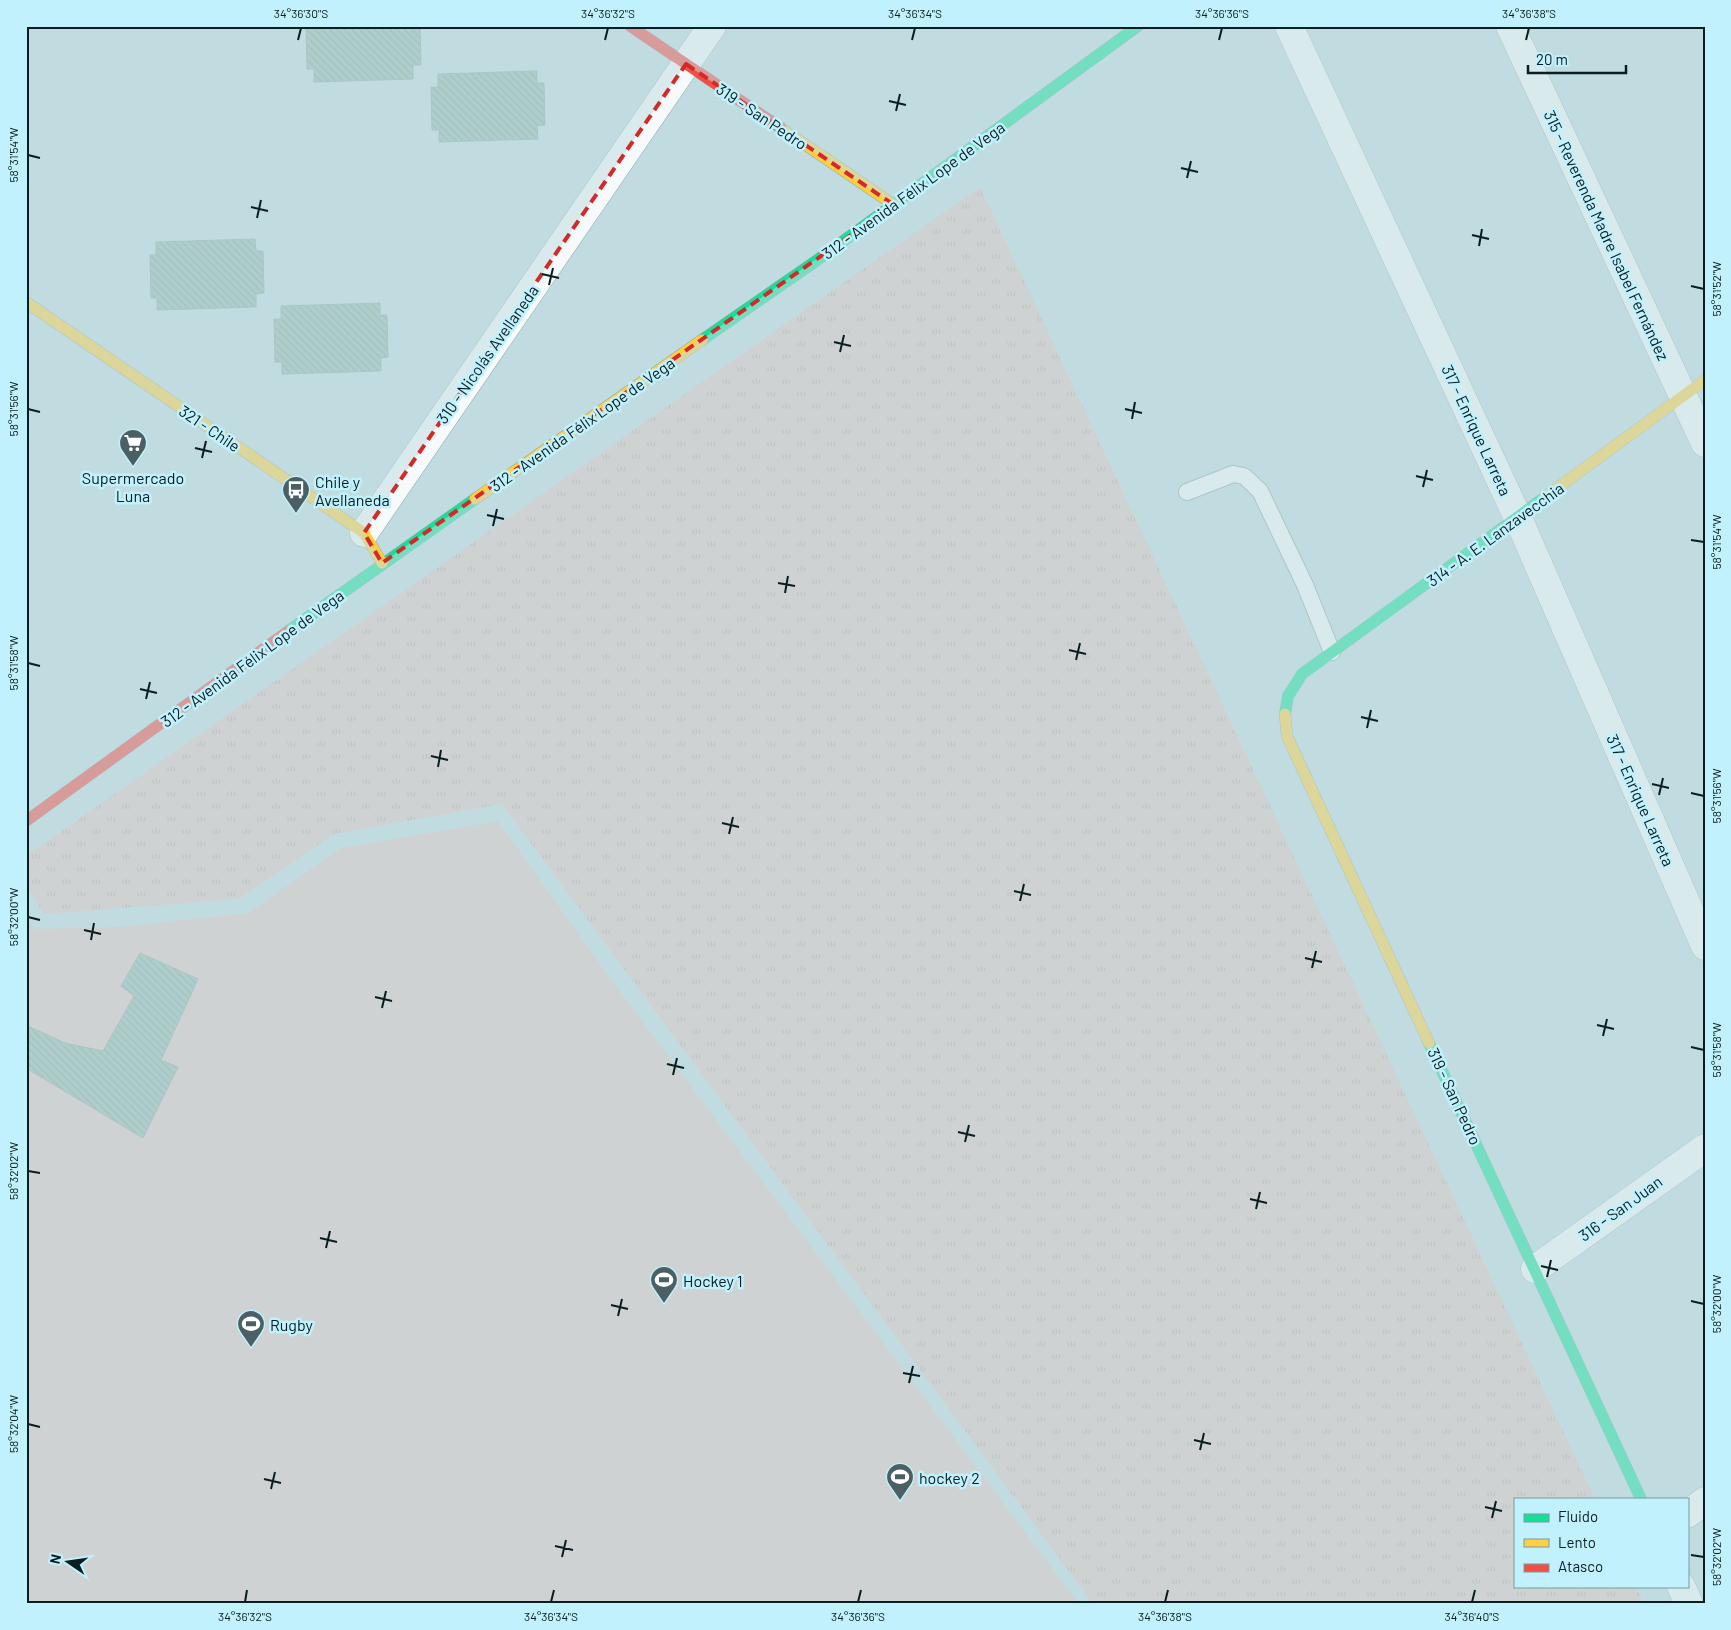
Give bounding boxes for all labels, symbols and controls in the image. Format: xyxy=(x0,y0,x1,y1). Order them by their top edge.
text: 34°36'30"S xyxy=(274,6,328,20)
text: 34°36'32"S xyxy=(581,6,635,20)
text: 34°36'34"S xyxy=(888,6,942,20)
text: 34°36'36"S xyxy=(1195,6,1249,20)
text: 34°36'38"S xyxy=(1502,6,1556,20)
scale bar xyxy=(1528,42,1626,74)
text: 20 m xyxy=(1536,50,1568,68)
street label: 319 - San Pedro xyxy=(713,79,811,153)
street label: 315 - Reverenda Madre Isabel Fernández xyxy=(1541,107,1673,363)
street label: 312 - Avenida Félix Lope de Vega xyxy=(818,117,1008,263)
text: 58°31'54"W xyxy=(6,127,20,183)
text: 58°31'52"W xyxy=(1709,261,1723,317)
street label: 310 - Nicolás Avellaneda xyxy=(432,281,542,427)
street label: 312 - Avenida Félix Lope de Vega xyxy=(486,353,678,495)
street label: 317 - Enrique Larreta xyxy=(1438,361,1516,499)
text: 58°31'56"W xyxy=(6,381,20,436)
street label: 321 - Chile xyxy=(176,401,244,455)
supermarket icon: Supermercado Luna xyxy=(118,428,148,467)
place label: Supermercado Luna xyxy=(82,468,184,505)
place label: Chile y Avellaneda xyxy=(315,472,390,509)
bus stop icon: Chile y Avellaneda xyxy=(281,475,311,514)
street label: 314 - A. E. Lanzavecchia xyxy=(1423,478,1567,590)
text: 58°31'54"W xyxy=(1709,514,1723,570)
street label: 312 - Avenida Félix Lope de Vega xyxy=(157,585,347,731)
text: 58°31'58"W xyxy=(6,635,20,691)
street label: 317 - Enrique Larreta xyxy=(1603,731,1679,869)
text: 58°31'56"W xyxy=(1709,768,1723,823)
text: 58°32'00"W xyxy=(6,887,20,946)
text: 58°31'58"W xyxy=(1709,1022,1723,1078)
street label: 319 - San Pedro xyxy=(1424,1044,1486,1148)
text: 58°32'02"W xyxy=(6,1141,20,1200)
street label: 316 - San Juan xyxy=(1575,1171,1665,1245)
sports icon: Hockey 1 xyxy=(649,1265,679,1304)
place label: Hockey 1 xyxy=(683,1271,743,1290)
text: 58°32'00"W xyxy=(1709,1274,1723,1333)
sports icon: Rugby xyxy=(236,1309,266,1348)
place label: Rugby xyxy=(270,1315,314,1334)
text: 58°32'04"W xyxy=(6,1394,20,1453)
sports icon: hockey 2 xyxy=(885,1462,915,1501)
place label: hockey 2 xyxy=(919,1468,980,1487)
legend xyxy=(1514,1498,1688,1588)
text: Fluido xyxy=(1558,1507,1598,1525)
text: 58°32'02"W xyxy=(1709,1527,1723,1586)
text: Lento xyxy=(1558,1533,1596,1551)
north arrow xyxy=(42,1538,92,1588)
text: N xyxy=(46,1553,64,1565)
text: Atasco xyxy=(1558,1557,1603,1575)
text: 34°36'32"S xyxy=(218,1609,272,1623)
text: 34°36'34"S xyxy=(524,1609,578,1623)
text: 34°36'36"S xyxy=(831,1609,885,1623)
text: 34°36'38"S xyxy=(1138,1609,1192,1623)
text: 34°36'40"S xyxy=(1445,1609,1499,1623)

